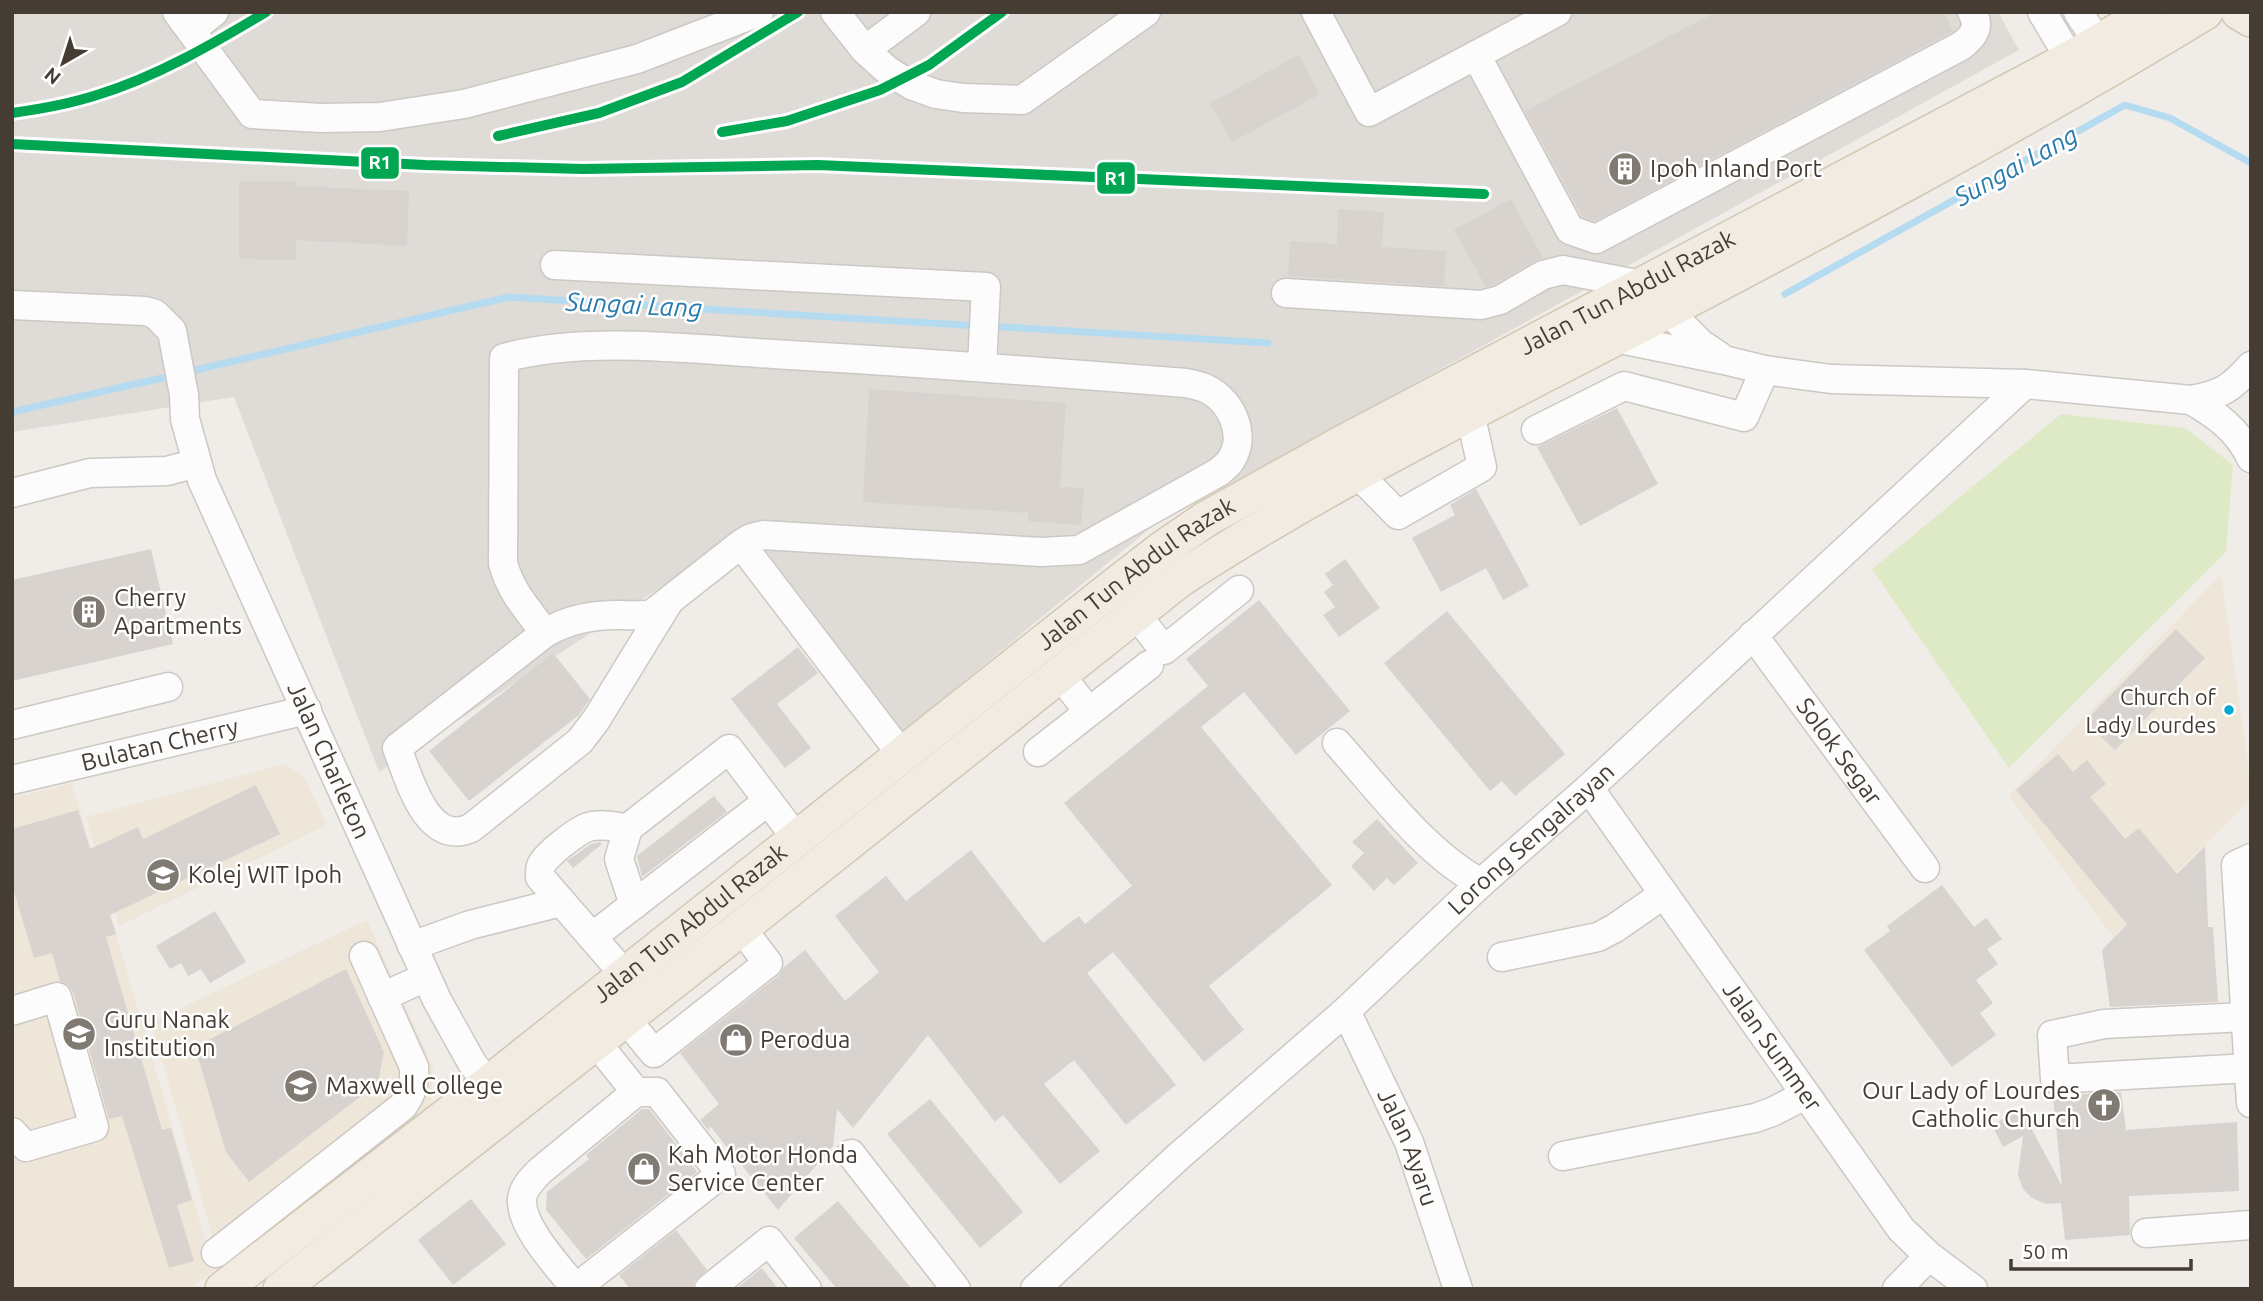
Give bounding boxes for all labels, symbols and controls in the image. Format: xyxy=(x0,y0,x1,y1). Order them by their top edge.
north arrow xyxy=(28,28,98,98)
text: N xyxy=(40,63,65,89)
water label: Sungai Lang xyxy=(1948,120,2083,212)
line badge: R1 xyxy=(360,146,400,180)
building icon: Ipoh Inland Port xyxy=(1606,150,1644,188)
text: R1 xyxy=(368,151,392,173)
place label: Ipoh Inland Port xyxy=(1650,155,1822,182)
line badge: R1 xyxy=(1096,161,1136,195)
text: R1 xyxy=(1104,167,1128,189)
street label: Jalan Tun Abdul Razak xyxy=(1515,224,1739,360)
water label: Sungai Lang xyxy=(564,286,703,323)
street label: Jalan Tun Abdul Razak xyxy=(1031,492,1239,655)
place label: Cherry Apartments xyxy=(114,584,242,639)
building icon: Cherry Apartments xyxy=(70,593,108,631)
street label: Jalan Charleton xyxy=(282,678,376,843)
place label: Church of Lady Lourdes xyxy=(2085,684,2217,737)
street label: Solok Segar xyxy=(1791,693,1888,810)
marker: Church of Lady Lourdes xyxy=(2222,703,2236,717)
street label: Bulatan Cherry xyxy=(79,713,241,776)
street label: Lorong Sengalrayan xyxy=(1442,758,1620,920)
street label: Jalan Tun Abdul Razak xyxy=(587,838,792,1008)
school or university icon: Kolej WIT Ipoh xyxy=(144,856,182,894)
place label: Kolej WIT Ipoh xyxy=(188,861,342,888)
street label: Jalan Summer xyxy=(1718,977,1827,1116)
place label: Guru Nanak Institution xyxy=(104,1006,230,1061)
school or university icon: Guru Nanak Institution xyxy=(60,1015,98,1053)
shop icon: Perodua xyxy=(717,1021,755,1059)
place label: Perodua xyxy=(760,1026,850,1053)
school or university icon: Maxwell College xyxy=(282,1067,320,1105)
place label: Maxwell College xyxy=(326,1072,503,1099)
place label: Our Lady of Lourdes Catholic Church xyxy=(1862,1077,2080,1132)
street label: Jalan Ayaru xyxy=(1372,1084,1443,1209)
church icon: Our Lady of Lourdes Catholic Church xyxy=(2085,1086,2123,1124)
place label: Kah Motor Honda Service Center xyxy=(668,1141,858,1196)
shop icon: Kah Motor Honda Service Center xyxy=(625,1150,663,1188)
scale bar xyxy=(2011,1228,2191,1272)
text: 50 m xyxy=(2022,1239,2069,1263)

